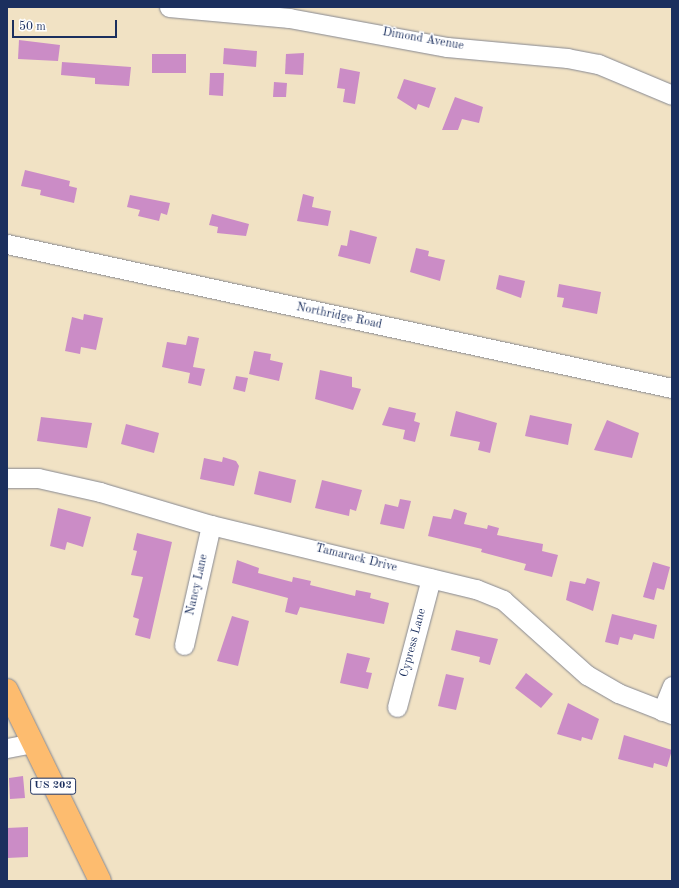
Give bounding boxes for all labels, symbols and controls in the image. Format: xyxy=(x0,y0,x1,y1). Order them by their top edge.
scale bar xyxy=(14,12,119,38)
text: 50 m xyxy=(19,21,46,33)
street label: Dimond Avenue xyxy=(381,26,465,54)
street label: Northridge Road xyxy=(295,301,383,333)
street label: Tamarack Drive xyxy=(314,542,398,576)
street label: Nancy Lane xyxy=(184,553,212,617)
street label: Cypress Lane xyxy=(398,607,430,679)
road number: US 202 xyxy=(30,777,76,795)

